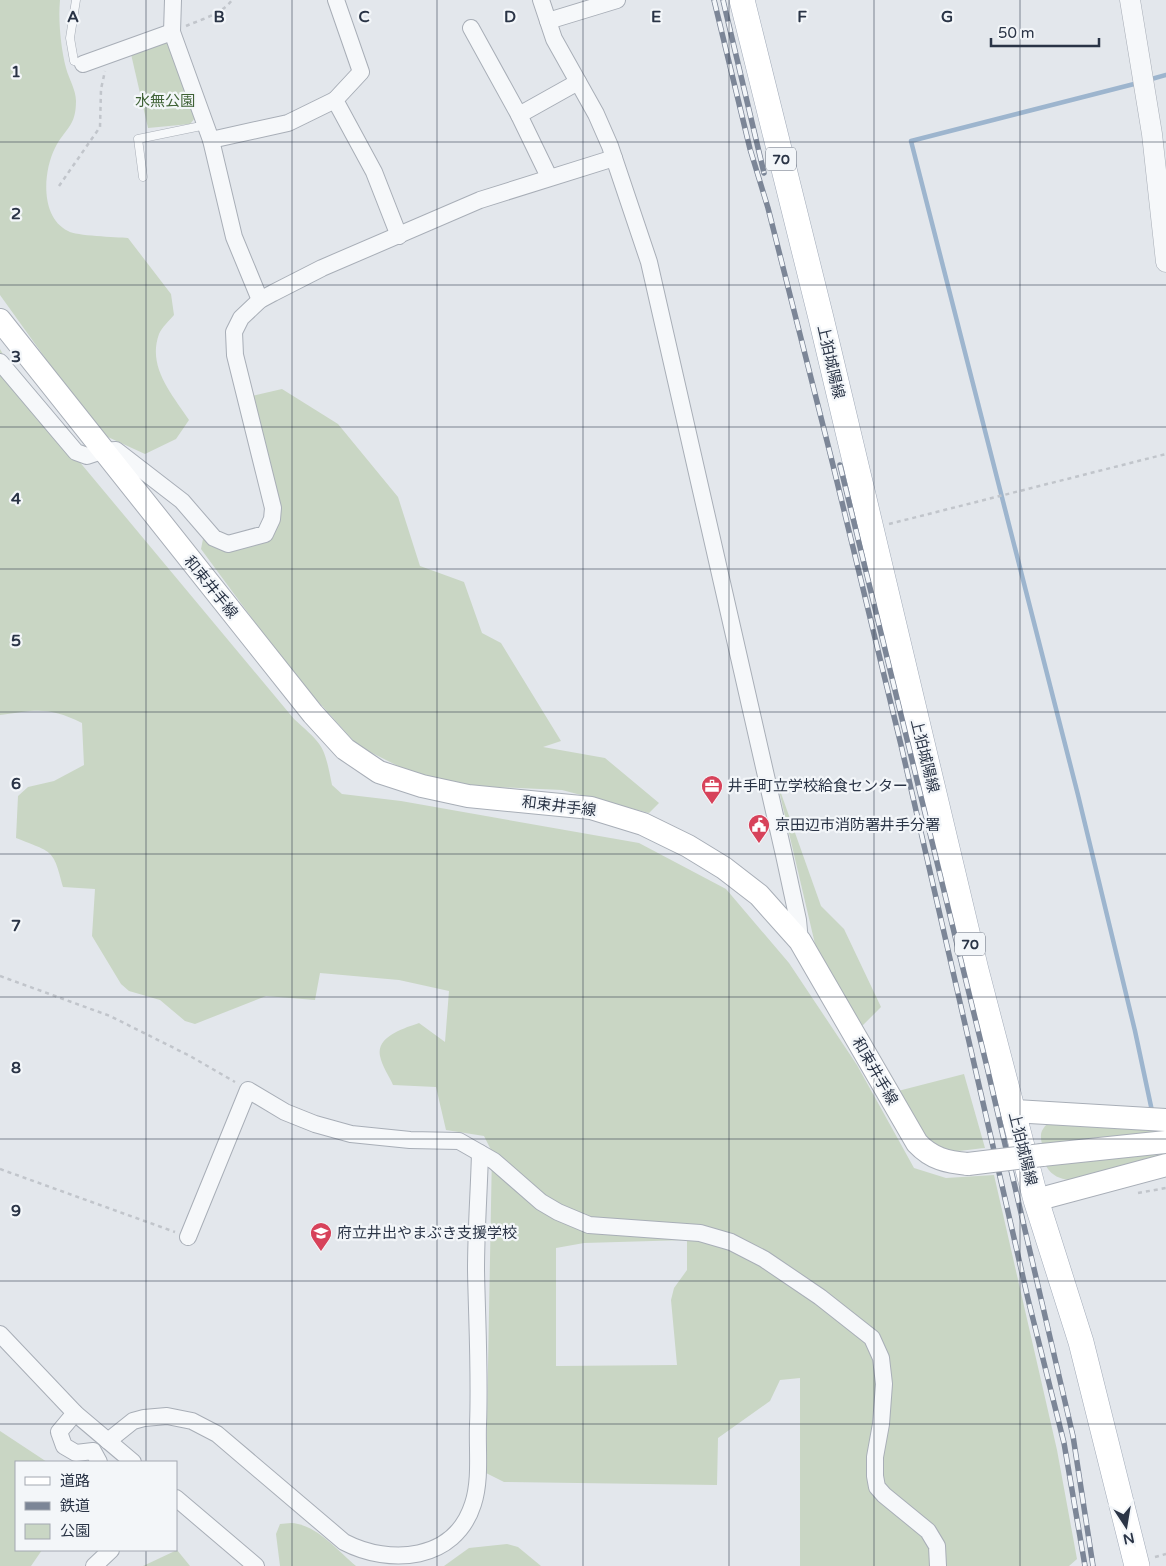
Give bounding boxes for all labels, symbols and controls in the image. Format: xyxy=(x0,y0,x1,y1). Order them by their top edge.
text: A xyxy=(67,7,79,27)
text: B xyxy=(213,7,225,27)
text: C xyxy=(358,7,370,27)
text: D xyxy=(504,7,516,27)
text: E xyxy=(651,7,661,27)
text: F xyxy=(797,7,807,27)
text: G xyxy=(941,7,953,27)
scale bar xyxy=(991,15,1098,47)
text: 50 m xyxy=(998,24,1035,42)
text: 1 xyxy=(11,62,21,82)
park label: 水無公園 xyxy=(135,92,195,110)
road number: 70 xyxy=(766,148,796,170)
text: 2 xyxy=(11,204,21,224)
street label: 上狛城陽線 xyxy=(814,323,848,401)
text: 3 xyxy=(11,347,21,367)
text: 4 xyxy=(11,489,21,509)
street label: 和束井手線 xyxy=(180,552,242,622)
text: 5 xyxy=(11,631,21,651)
street label: 上狛城陽線 xyxy=(907,717,943,795)
text: 6 xyxy=(11,774,21,794)
office icon: 井手町立学校給食センター xyxy=(700,774,724,805)
place label: 井手町立学校給食センター xyxy=(728,777,908,795)
street label: 和束井手線 xyxy=(521,792,597,820)
public building icon: 京田辺市消防署井手分署 xyxy=(747,813,771,844)
place label: 京田辺市消防署井手分署 xyxy=(775,816,940,834)
text: 7 xyxy=(11,916,21,936)
road number: 70 xyxy=(955,932,985,956)
street label: 和束井手線 xyxy=(848,1034,902,1108)
text: 8 xyxy=(11,1058,21,1078)
street label: 上狛城陽線 xyxy=(1005,1110,1041,1188)
text: 9 xyxy=(11,1201,21,1221)
school or university icon: 府立井出やまぶき支援学校 xyxy=(309,1221,333,1252)
place label: 府立井出やまぶき支援学校 xyxy=(337,1224,517,1242)
legend xyxy=(15,1461,178,1551)
text: 道路 xyxy=(60,1472,90,1490)
text: 鉄道 xyxy=(60,1497,90,1515)
north arrow xyxy=(1101,1501,1151,1551)
text: 公園 xyxy=(60,1522,90,1540)
text: N xyxy=(1121,1529,1136,1548)

